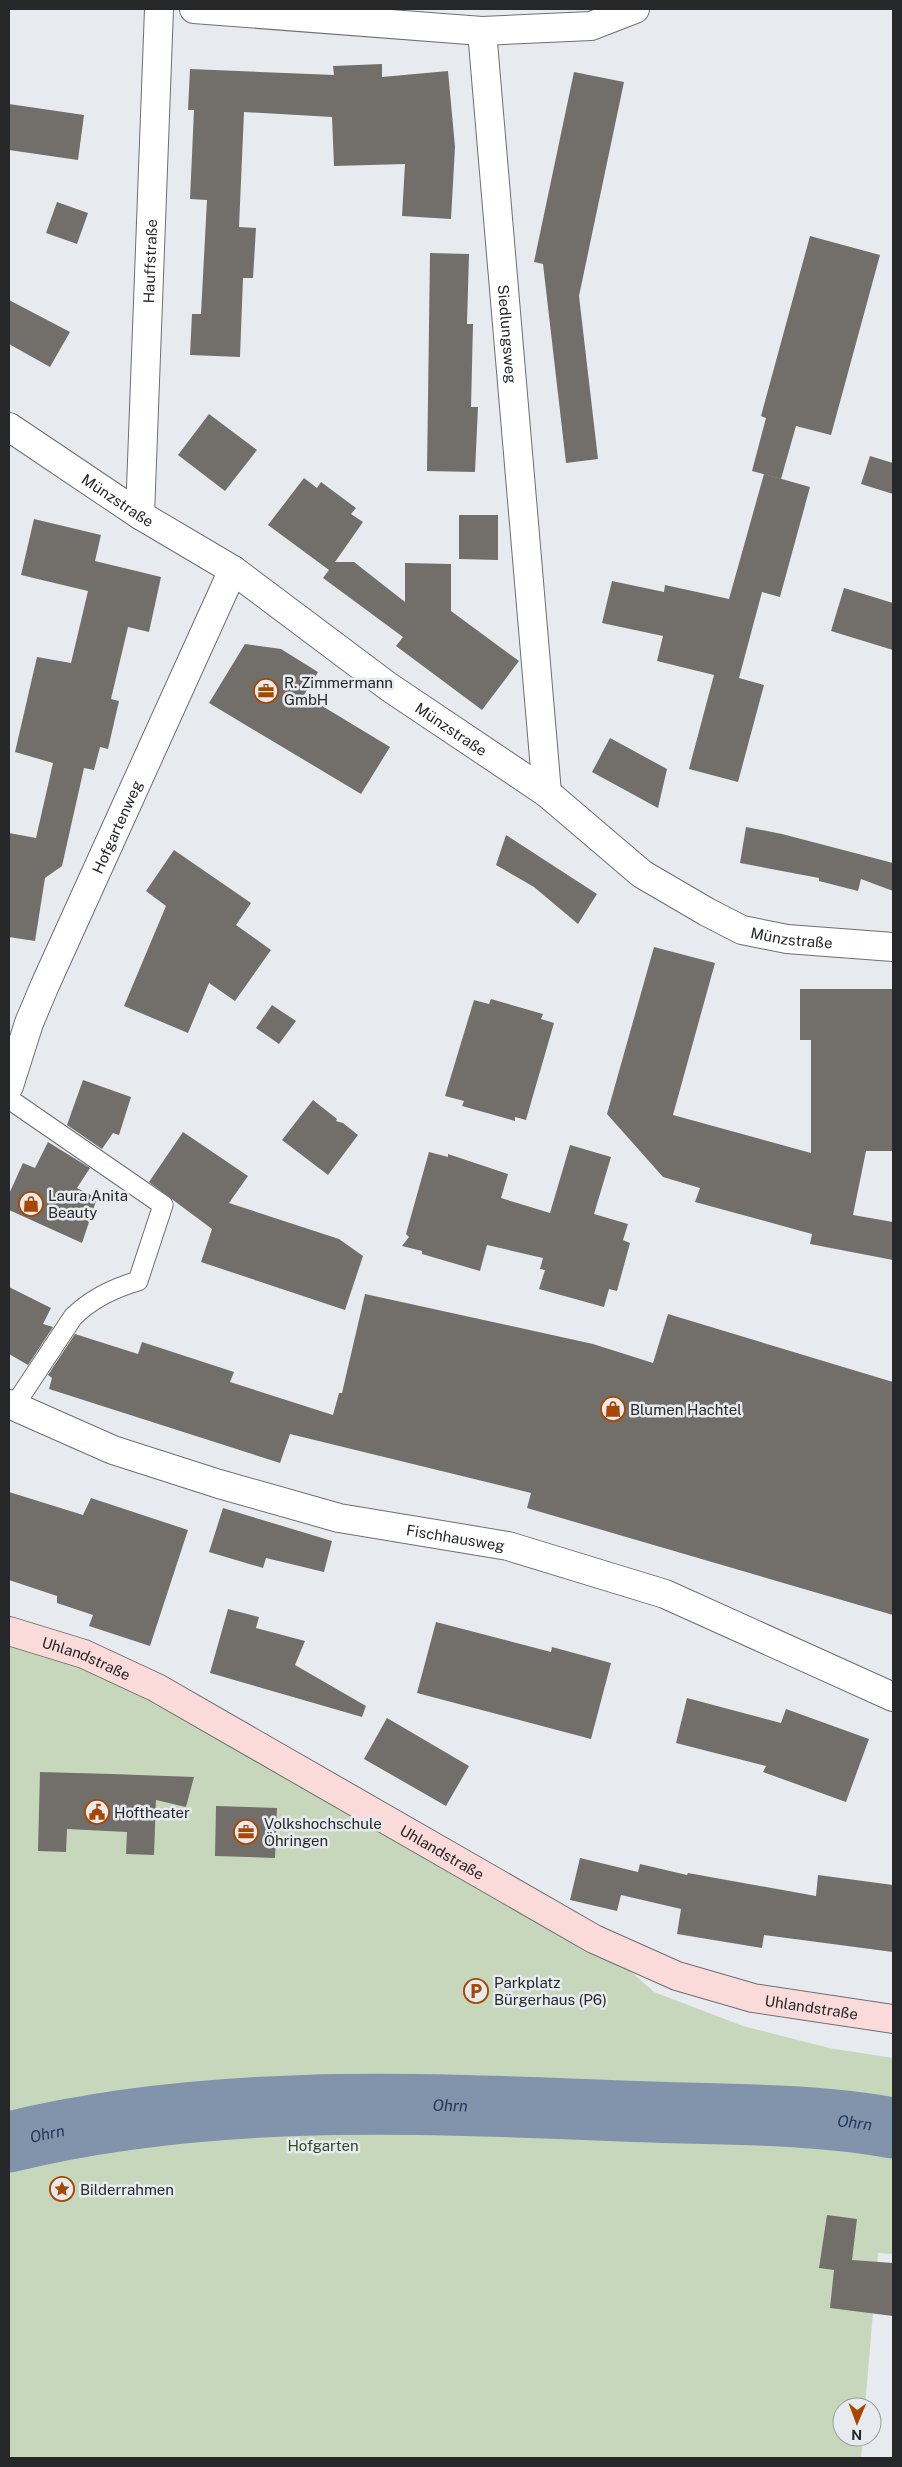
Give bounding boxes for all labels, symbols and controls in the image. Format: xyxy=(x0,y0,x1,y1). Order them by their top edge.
street label: Hauffstraße xyxy=(139,219,160,304)
street label: Siedlungsweg xyxy=(495,284,521,384)
street label: Münzstraße xyxy=(79,470,157,530)
place label: R. Zimmermann GmbH xyxy=(284,674,393,708)
office icon: R. Zimmermann GmbH xyxy=(253,678,279,704)
street label: Münzstraße xyxy=(412,699,490,759)
street label: Hofgartenweg xyxy=(88,778,145,876)
street label: Münzstraße xyxy=(749,923,833,951)
place label: Laura Anita Beauty xyxy=(48,1187,128,1221)
shop icon: Laura Anita Beauty xyxy=(18,1191,44,1217)
shop icon: Blumen Hachtel xyxy=(600,1396,626,1422)
place label: Blumen Hachtel xyxy=(630,1401,742,1418)
street label: Fischhausweg xyxy=(405,1521,506,1554)
street label: Uhlandstraße xyxy=(40,1633,133,1683)
public building icon: Hoftheater xyxy=(84,1799,110,1825)
place label: Hoftheater xyxy=(114,1804,190,1821)
place label: Volkshochschule Öhringen xyxy=(264,1815,382,1849)
office icon: Volkshochschule Öhringen xyxy=(233,1819,259,1845)
street label: Uhlandstraße xyxy=(397,1821,487,1883)
place label: Parkplatz Bürgerhaus (P6) xyxy=(494,1974,607,2008)
parking icon: Parkplatz Bürgerhaus (P6) xyxy=(463,1978,489,2004)
street label: Uhlandstraße xyxy=(764,1991,859,2022)
water label: Ohrn xyxy=(432,2095,468,2115)
water label: Ohrn xyxy=(836,2111,874,2134)
water label: Ohrn xyxy=(28,2121,66,2146)
park label: Hofgarten xyxy=(287,2137,359,2154)
place icon: Bilderrahmen xyxy=(49,2176,75,2202)
place label: Bilderrahmen xyxy=(80,2181,174,2198)
north arrow xyxy=(832,2397,882,2447)
text: N xyxy=(851,2427,862,2443)

